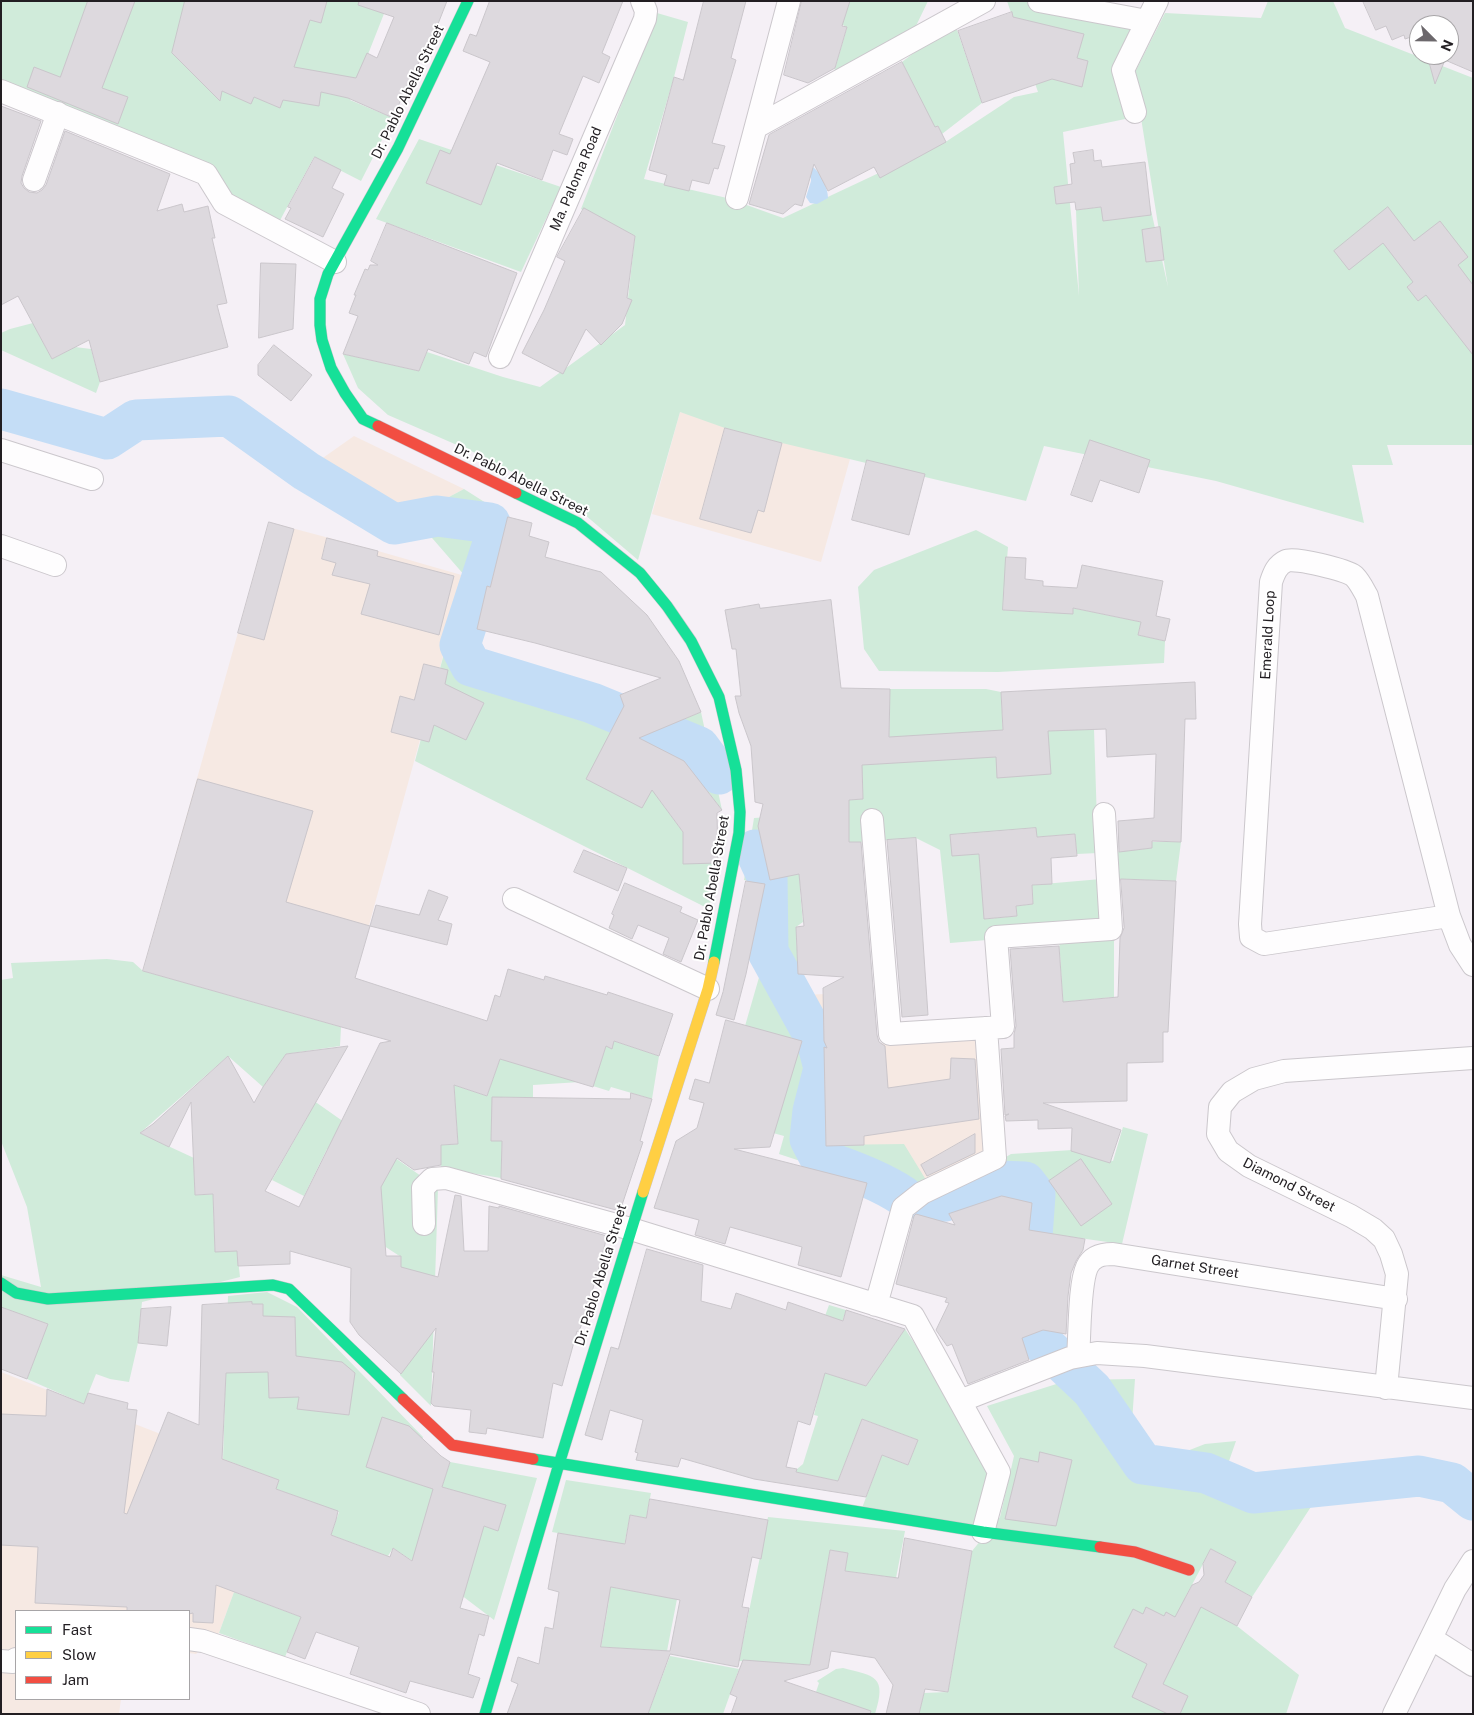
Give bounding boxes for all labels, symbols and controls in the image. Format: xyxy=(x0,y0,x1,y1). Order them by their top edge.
north arrow xyxy=(1409,15,1459,65)
street label: Dr. Pablo Abella Street xyxy=(368,22,448,162)
text: N xyxy=(1437,37,1456,54)
street label: Ma. Paloma Road xyxy=(547,124,605,234)
street label: Dr. Pablo Abella Street xyxy=(451,440,591,520)
street label: Emerald Loop xyxy=(1257,590,1279,680)
street label: Dr. Pablo Abella Street xyxy=(691,814,733,962)
street label: Diamond Street xyxy=(1240,1154,1338,1216)
street label: Dr. Pablo Abella Street xyxy=(571,1202,631,1348)
street label: Garnet Street xyxy=(1150,1252,1240,1282)
legend xyxy=(15,1610,190,1700)
text: Fast xyxy=(62,1621,92,1638)
text: Slow xyxy=(62,1646,96,1663)
text: Jam xyxy=(62,1671,89,1688)

